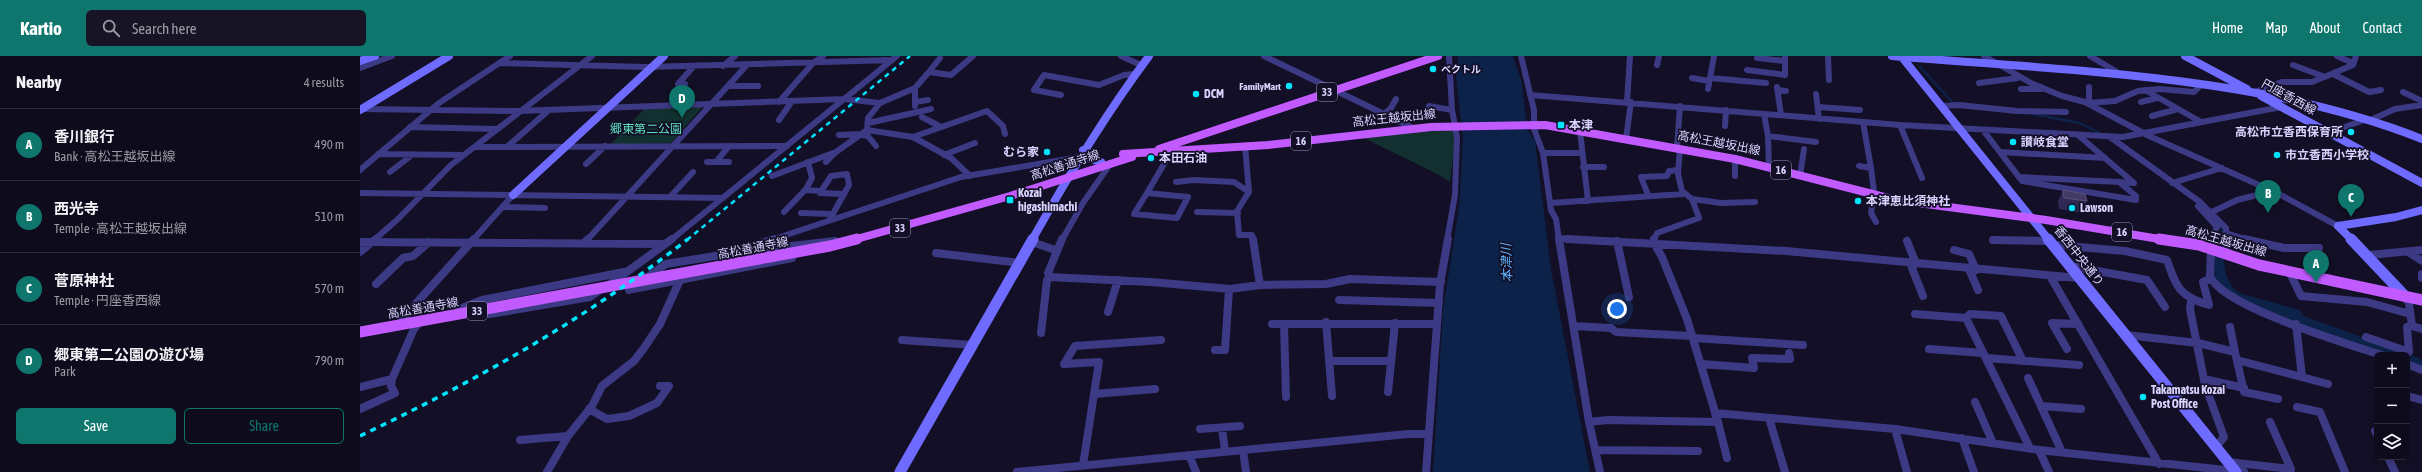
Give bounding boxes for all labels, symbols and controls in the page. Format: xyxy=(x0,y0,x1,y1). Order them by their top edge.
search box xyxy=(86,10,366,46)
text: Kartio xyxy=(20,17,62,39)
icon: search xyxy=(100,17,122,39)
text: Search here xyxy=(132,20,197,37)
text: Home xyxy=(2212,20,2243,36)
text: Map xyxy=(2265,20,2288,36)
text: About xyxy=(2310,20,2341,36)
text: Contact xyxy=(2363,20,2402,36)
marker: ベクトル xyxy=(1428,64,1438,74)
place label: ベクトル xyxy=(1441,64,1481,75)
text: Nearby xyxy=(16,72,62,92)
text: 4 results xyxy=(304,75,344,90)
street label: 円座香西線 xyxy=(2259,76,2319,118)
place label: FamilyMart xyxy=(1239,81,1281,92)
marker: FamilyMart xyxy=(1284,81,1294,91)
road number: 33 xyxy=(1317,83,1337,101)
pin: D xyxy=(669,85,695,118)
place label: DCM xyxy=(1204,87,1224,101)
marker: DCM xyxy=(1191,89,1201,99)
street label: 高松王越坂出線 xyxy=(1351,107,1437,129)
place label: 本津 xyxy=(1569,118,1593,132)
marker: 本津 xyxy=(1556,120,1566,130)
park label: 郷東第二公園 xyxy=(610,122,682,136)
place label: 高松市立香西保育所 xyxy=(2235,125,2343,139)
marker: 高松市立香西保育所 xyxy=(2346,127,2356,137)
text: 香川銀行 xyxy=(54,128,114,145)
street label: 高松王越坂出線 xyxy=(1676,128,1762,158)
road number: 16 xyxy=(1291,132,1311,150)
place label: 讃岐食堂 xyxy=(2021,135,2069,149)
text: A xyxy=(26,137,32,152)
text: 490 m xyxy=(315,137,344,152)
marker: 讃岐食堂 xyxy=(2008,137,2018,147)
place label: むら家 xyxy=(1003,145,1039,159)
street label: 高松善通寺線 xyxy=(1029,147,1101,183)
marker: むら家 xyxy=(1042,147,1052,157)
place label: 市立香西小学校 xyxy=(2285,148,2369,162)
text: Bank · 高松王越坂出線 xyxy=(54,149,176,164)
marker: 市立香西小学校 xyxy=(2272,150,2282,160)
place label: 本田石油 xyxy=(1159,151,1207,165)
marker: 本田石油 xyxy=(1146,153,1156,163)
road number: 16 xyxy=(1771,161,1791,179)
pin: B xyxy=(2255,180,2281,213)
pin: C xyxy=(2338,184,2364,217)
place label: Kozai higashimachi xyxy=(1018,186,1077,214)
place label: 本津恵比須神社 xyxy=(1866,194,1950,208)
marker: Kozai higashimachi xyxy=(1005,195,1015,205)
marker: 本津恵比須神社 xyxy=(1853,196,1863,206)
text: 西光寺 xyxy=(54,200,99,217)
place label: Lawson xyxy=(2080,201,2113,215)
marker: Lawson xyxy=(2067,203,2077,213)
text: B xyxy=(26,209,32,224)
text: 510 m xyxy=(315,209,344,224)
road number: 33 xyxy=(890,219,910,237)
text: Temple · 高松王越坂出線 xyxy=(54,221,187,236)
street label: 香西中央通り xyxy=(2051,223,2107,289)
road number: 16 xyxy=(2112,223,2132,241)
street label: 高松王越坂出線 xyxy=(2184,223,2268,259)
street label: 高松善通寺線 xyxy=(716,234,790,262)
water label: 本津川 xyxy=(1498,241,1515,283)
pin: A xyxy=(2303,250,2329,283)
text: 菅原神社 xyxy=(54,272,114,289)
text: C xyxy=(26,281,32,296)
text: 570 m xyxy=(315,281,344,296)
text: Temple · 円座香西線 xyxy=(54,293,161,308)
street label: 高松善通寺線 xyxy=(386,295,460,321)
your location xyxy=(1607,299,1627,319)
road number: 33 xyxy=(467,302,487,320)
text: 郷東第二公園の遊び場 xyxy=(54,346,204,363)
map controls xyxy=(2374,352,2410,460)
button: + xyxy=(2374,352,2410,388)
text: D xyxy=(25,353,33,368)
text: 790 m xyxy=(315,353,344,368)
text: Park xyxy=(54,364,76,379)
place label: Takamatsu Kozai Post Office xyxy=(2151,383,2225,411)
button: − xyxy=(2374,388,2410,424)
marker: Takamatsu Kozai Post Office xyxy=(2138,392,2148,402)
button: Save xyxy=(16,408,176,444)
button: Share xyxy=(184,408,344,444)
button: layers xyxy=(2374,424,2410,460)

